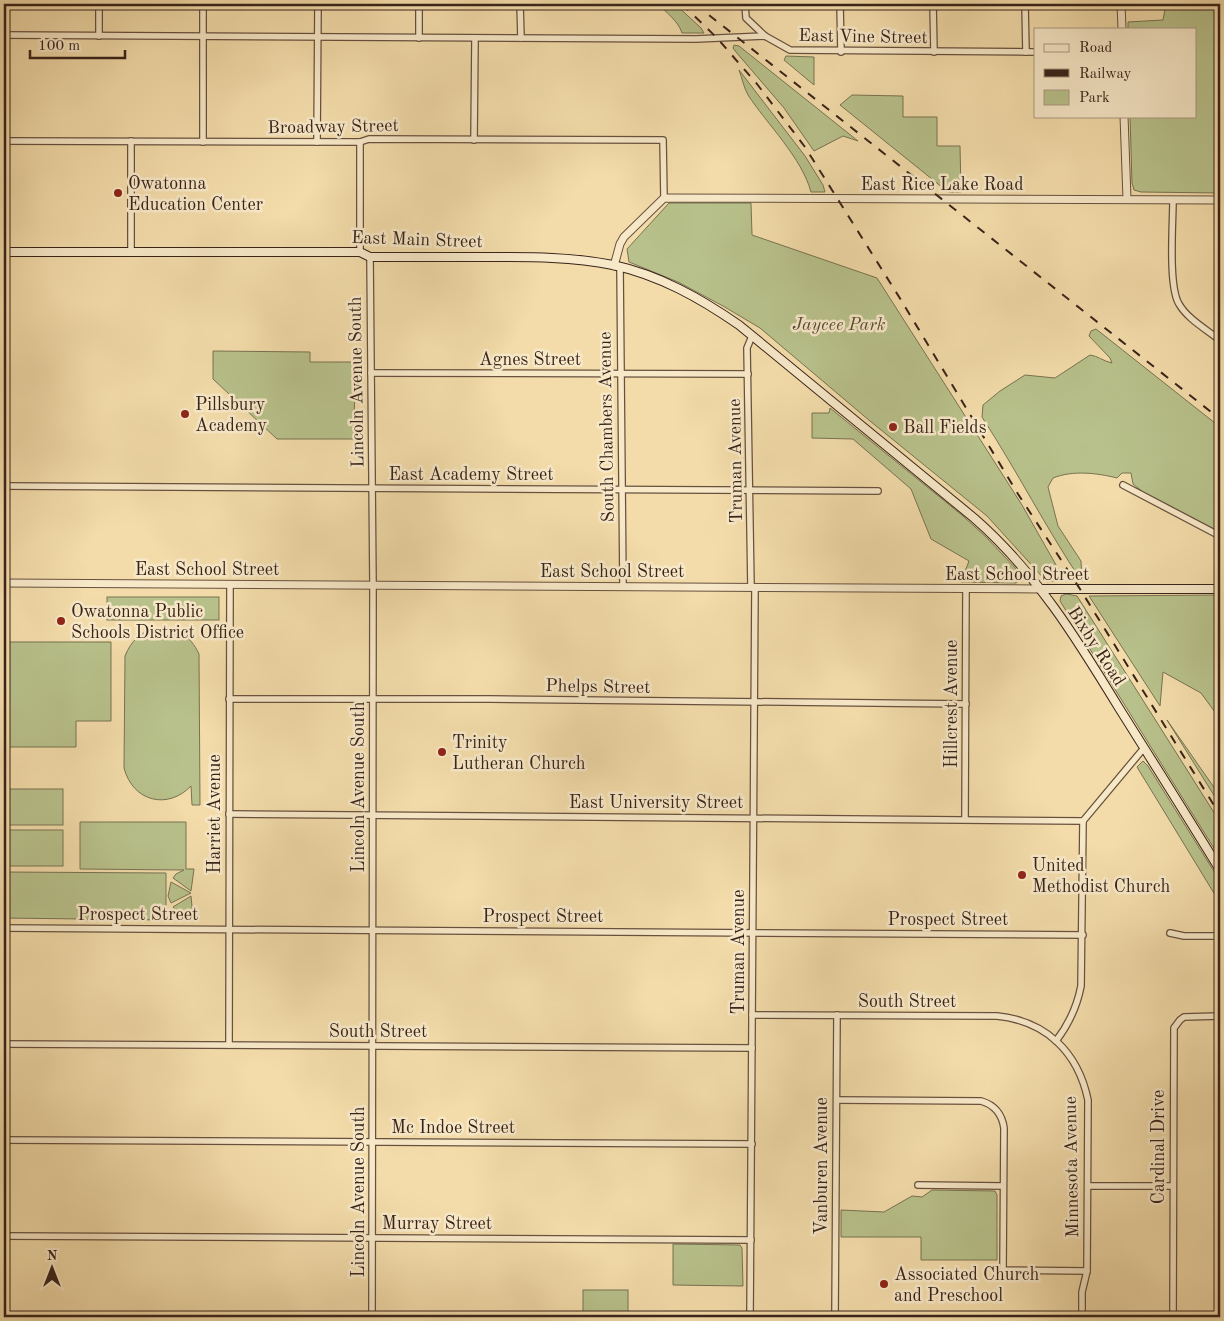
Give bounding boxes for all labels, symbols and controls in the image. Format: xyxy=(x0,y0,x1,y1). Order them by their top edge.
street label: East Vine Street xyxy=(798,27,928,47)
scale bar xyxy=(30,28,125,60)
legend xyxy=(1034,28,1196,118)
text: 100 m xyxy=(38,39,80,54)
text: Road xyxy=(1079,41,1113,56)
text: Railway xyxy=(1079,67,1132,82)
text: Park xyxy=(1079,91,1110,106)
street label: Broadway Street xyxy=(267,117,399,137)
place label: Owatonna Education Center xyxy=(128,175,264,214)
street label: East Rice Lake Road xyxy=(860,176,1024,194)
marker: Owatonna Education Center xyxy=(112,187,124,199)
street label: East Main Street xyxy=(351,229,483,251)
street label: Lincoln Avenue South xyxy=(347,296,367,468)
park label: Jaycee Park xyxy=(792,316,886,334)
street label: South Chambers Avenue xyxy=(596,331,618,523)
street label: Agnes Street xyxy=(479,351,581,369)
place label: Pillsbury Academy xyxy=(195,396,267,435)
street label: Truman Avenue xyxy=(726,398,746,524)
marker: Pillsbury Academy xyxy=(179,408,191,420)
place label: Ball Fields xyxy=(903,419,987,437)
marker: Ball Fields xyxy=(887,421,899,433)
street label: East Academy Street xyxy=(388,466,554,484)
street label: East School Street xyxy=(135,561,279,579)
street label: East School Street xyxy=(540,563,684,581)
street label: East School Street xyxy=(945,566,1089,584)
place label: Owatonna Public Schools District Office xyxy=(71,603,244,642)
street label: Bixby Road xyxy=(1064,604,1128,689)
marker: Owatonna Public Schools District Office xyxy=(55,615,67,627)
street label: Hillcrest Avenue xyxy=(943,640,961,768)
street label: Phelps Street xyxy=(545,677,651,697)
street label: Lincoln Avenue South xyxy=(350,701,368,873)
place label: Trinity Lutheran Church xyxy=(452,734,586,773)
marker: Trinity Lutheran Church xyxy=(436,746,448,758)
street label: Harriet Avenue xyxy=(206,754,224,874)
street label: East University Street xyxy=(569,794,743,812)
place label: United Methodist Church xyxy=(1032,857,1170,896)
marker: United Methodist Church xyxy=(1016,869,1028,881)
street label: Truman Avenue xyxy=(730,890,748,1014)
street label: Prospect Street xyxy=(78,906,198,924)
street label: Prospect Street xyxy=(483,908,603,926)
street label: Prospect Street xyxy=(888,911,1008,929)
street label: South Street xyxy=(858,993,956,1011)
street label: South Street xyxy=(329,1023,427,1041)
street label: Cardinal Drive xyxy=(1150,1090,1168,1204)
street label: Minnesota Avenue xyxy=(1062,1096,1082,1238)
street label: Vanburen Avenue xyxy=(813,1097,831,1235)
street label: Lincoln Avenue South xyxy=(350,1106,368,1278)
street label: Mc Indoe Street xyxy=(391,1119,515,1137)
street label: Murray Street xyxy=(382,1215,492,1233)
north arrow xyxy=(28,1244,78,1294)
text: N xyxy=(47,1249,58,1263)
place label: Associated Church and Preschool xyxy=(894,1266,1040,1305)
marker: Associated Church and Preschool xyxy=(878,1278,890,1290)

